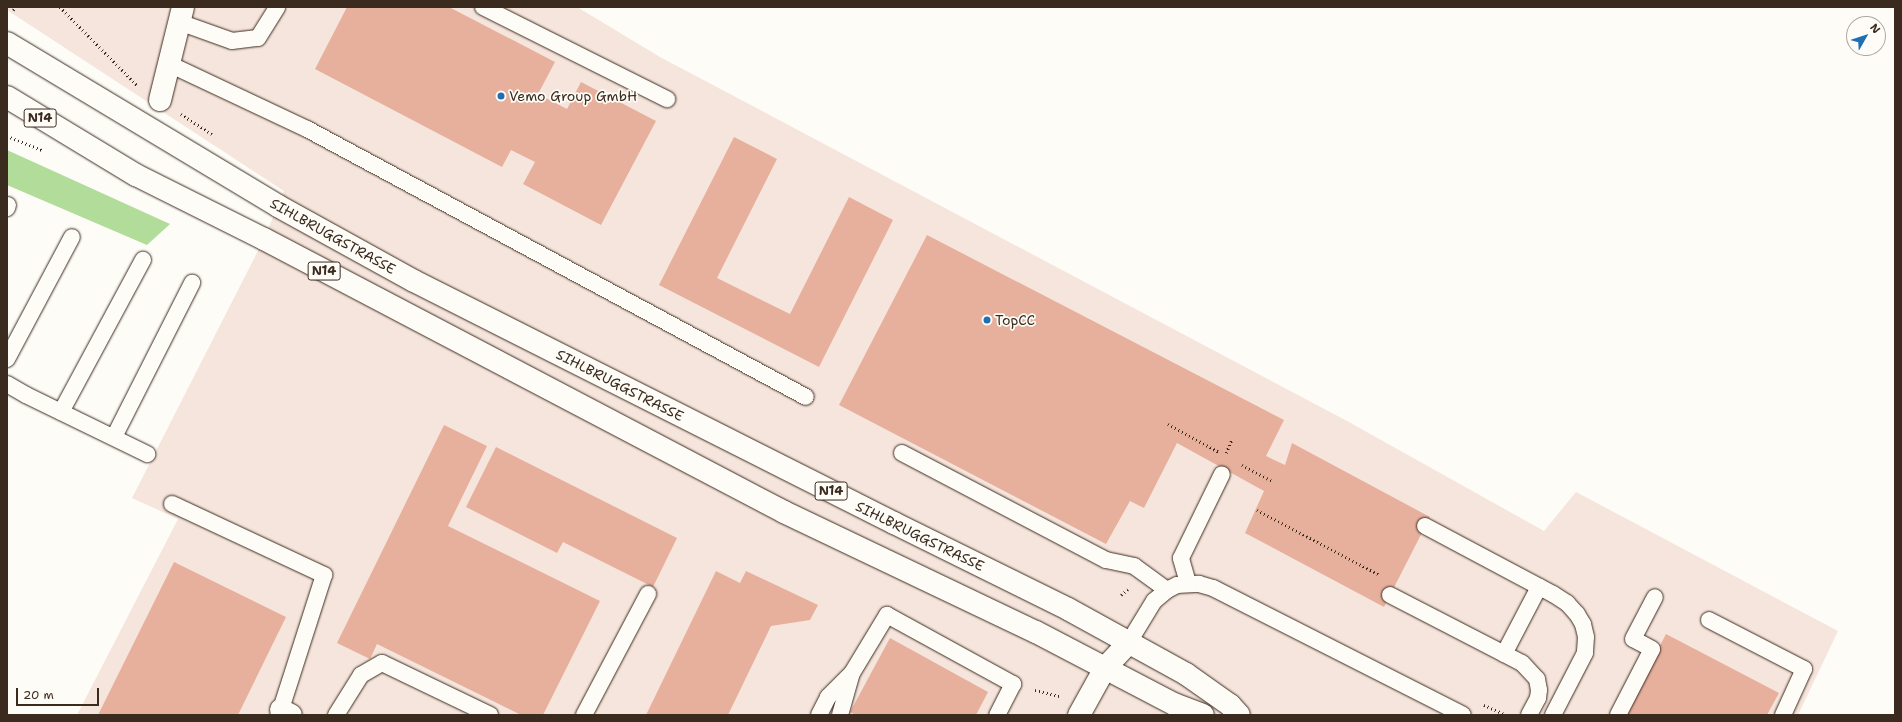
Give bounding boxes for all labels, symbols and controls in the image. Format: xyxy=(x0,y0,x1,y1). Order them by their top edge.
north arrow xyxy=(1846,16,1886,56)
text: N xyxy=(1866,21,1884,37)
place label: Vemo Group GmbH xyxy=(509,88,637,104)
marker: Vemo Group GmbH xyxy=(496,91,506,101)
road number: N14 xyxy=(23,107,57,129)
street label: SIHLBRUGGSTRASSE xyxy=(267,194,399,278)
road number: N14 xyxy=(307,260,341,282)
place label: TopCC xyxy=(995,312,1035,328)
marker: TopCC xyxy=(982,315,992,325)
street label: SIHLBRUGGSTRASSE xyxy=(553,346,687,424)
road number: N14 xyxy=(814,480,848,502)
street label: SIHLBRUGGSTRASSE xyxy=(853,498,987,574)
scale bar xyxy=(18,680,101,706)
text: 20 m xyxy=(23,687,54,703)

